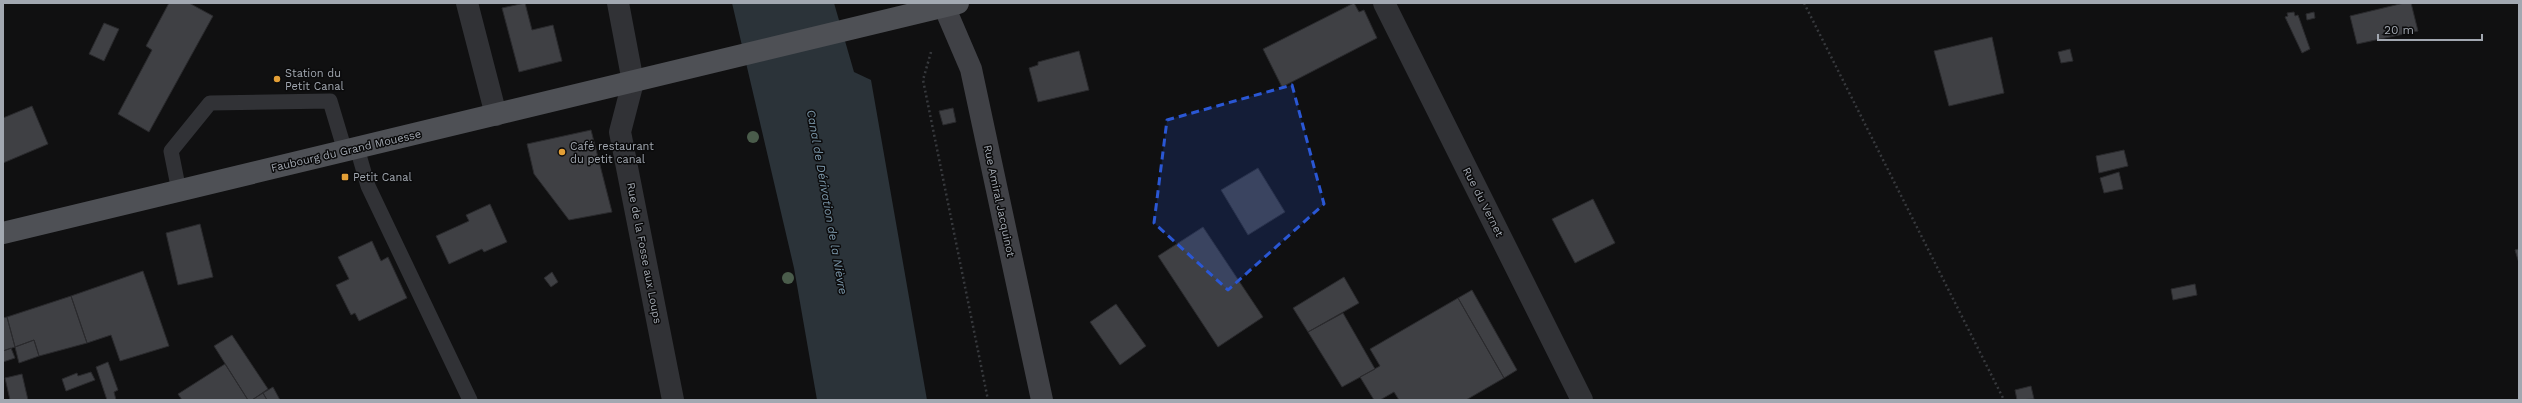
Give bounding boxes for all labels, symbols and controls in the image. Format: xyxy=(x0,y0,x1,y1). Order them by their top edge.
scale bar xyxy=(2378,16,2482,42)
text: 20 m xyxy=(2384,23,2414,37)
place label: Station du Petit Canal xyxy=(285,67,344,93)
marker: Station du Petit Canal xyxy=(272,74,282,84)
water label: Canal de Dérivation de la Nièvre xyxy=(804,109,850,296)
street label: Faubourg du Grand Mouesse xyxy=(270,127,422,175)
place label: Café restaurant du petit canal xyxy=(570,140,654,166)
street label: Rue Amiral Jacquinot xyxy=(981,144,1017,259)
marker: Café restaurant du petit canal xyxy=(557,147,567,157)
street label: Rue du Vernet xyxy=(1460,165,1506,239)
place label: Petit Canal xyxy=(353,171,412,184)
marker: Petit Canal xyxy=(340,172,350,182)
street label: Rue de la Fosse aux Loups xyxy=(624,181,664,325)

